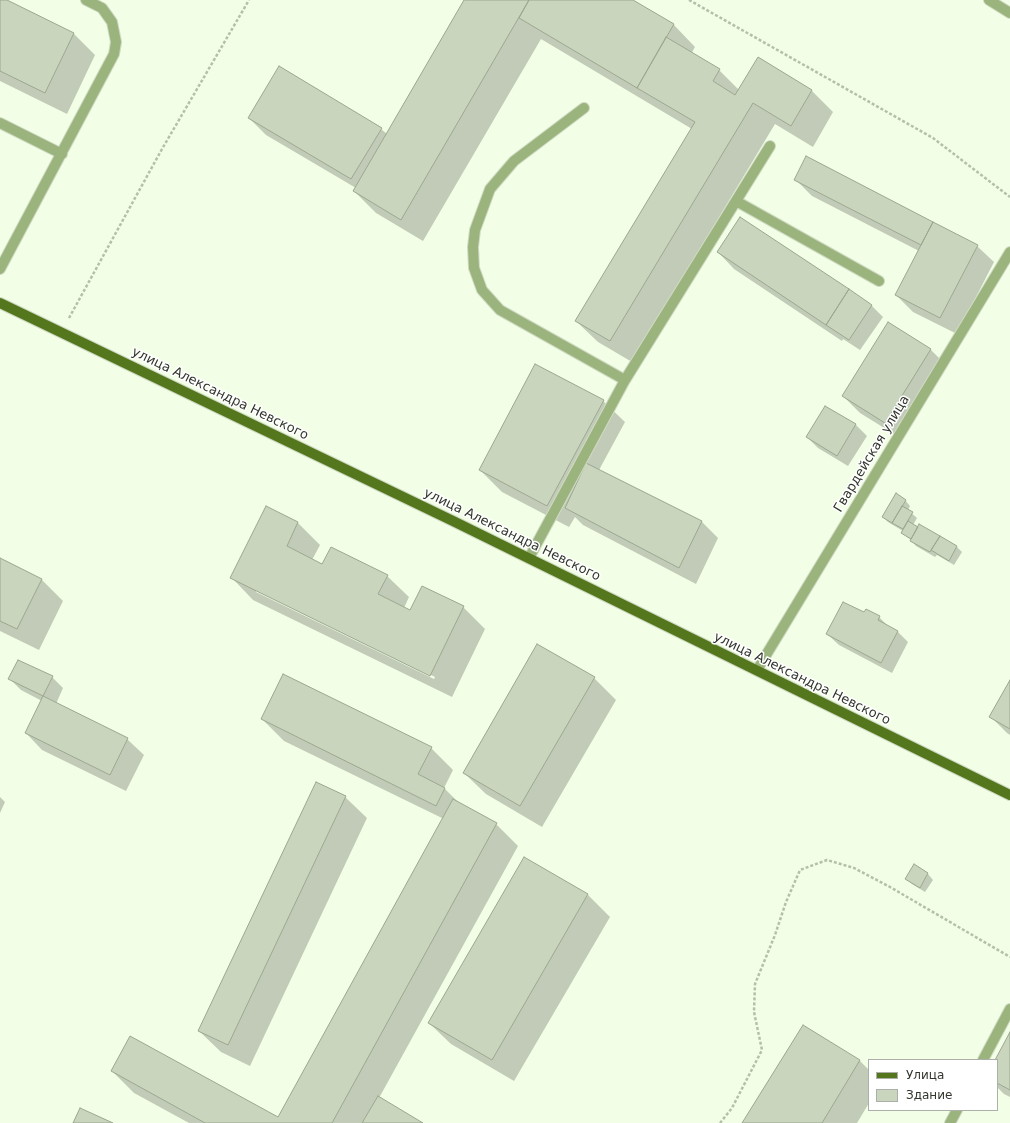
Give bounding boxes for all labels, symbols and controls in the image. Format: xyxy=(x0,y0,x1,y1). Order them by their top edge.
street label: улица Александра Невского xyxy=(129,344,311,444)
street label: Гвардейская улица xyxy=(831,393,913,515)
street label: улица Александра Невского xyxy=(421,485,603,585)
street label: улица Александра Невского xyxy=(711,629,893,729)
legend xyxy=(868,1059,998,1111)
text: Улица xyxy=(906,1068,944,1082)
text: Здание xyxy=(906,1088,952,1102)

